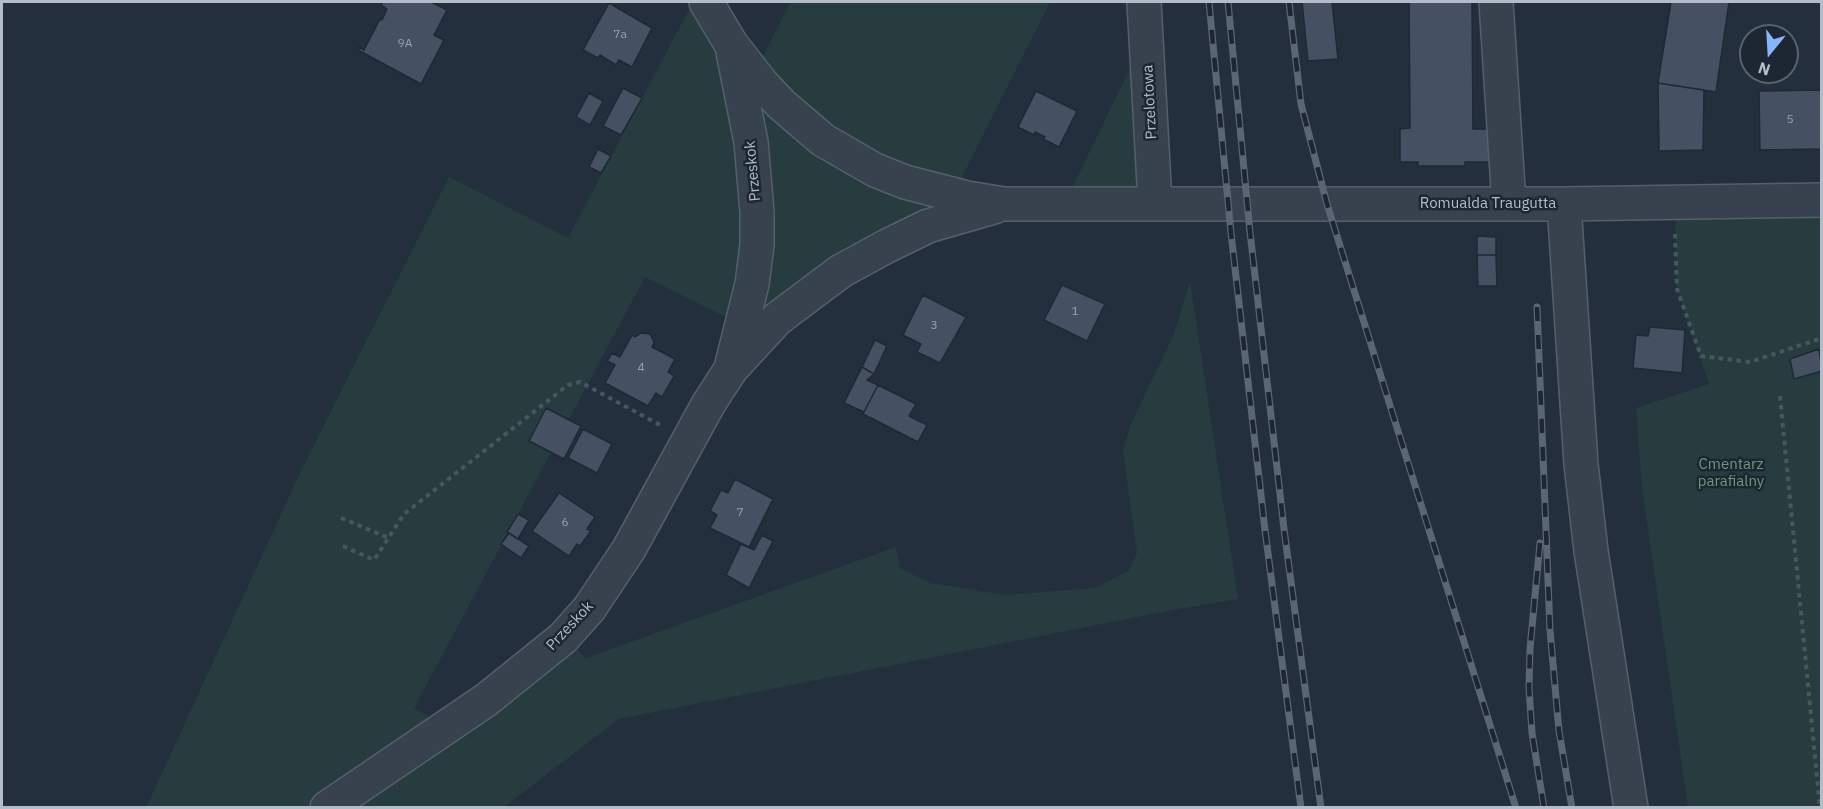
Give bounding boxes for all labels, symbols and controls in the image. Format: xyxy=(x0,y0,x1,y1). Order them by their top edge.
north arrow xyxy=(1739,24,1799,84)
house number: 7a xyxy=(613,28,627,42)
house number: 9A xyxy=(398,37,412,51)
text: N xyxy=(1755,58,1773,81)
street label: Przelotowa xyxy=(1139,64,1161,140)
house number: 5 xyxy=(1786,113,1794,127)
street label: Przeskok xyxy=(741,140,765,202)
street label: Romualda Traugutta xyxy=(1420,195,1556,213)
house number: 1 xyxy=(1071,305,1079,319)
house number: 3 xyxy=(930,319,938,333)
house number: 4 xyxy=(637,361,645,375)
park label: Cmentarz parafialny xyxy=(1698,456,1764,491)
house number: 7 xyxy=(736,506,744,520)
house number: 6 xyxy=(561,516,569,530)
street label: Przeskok xyxy=(543,598,597,654)

